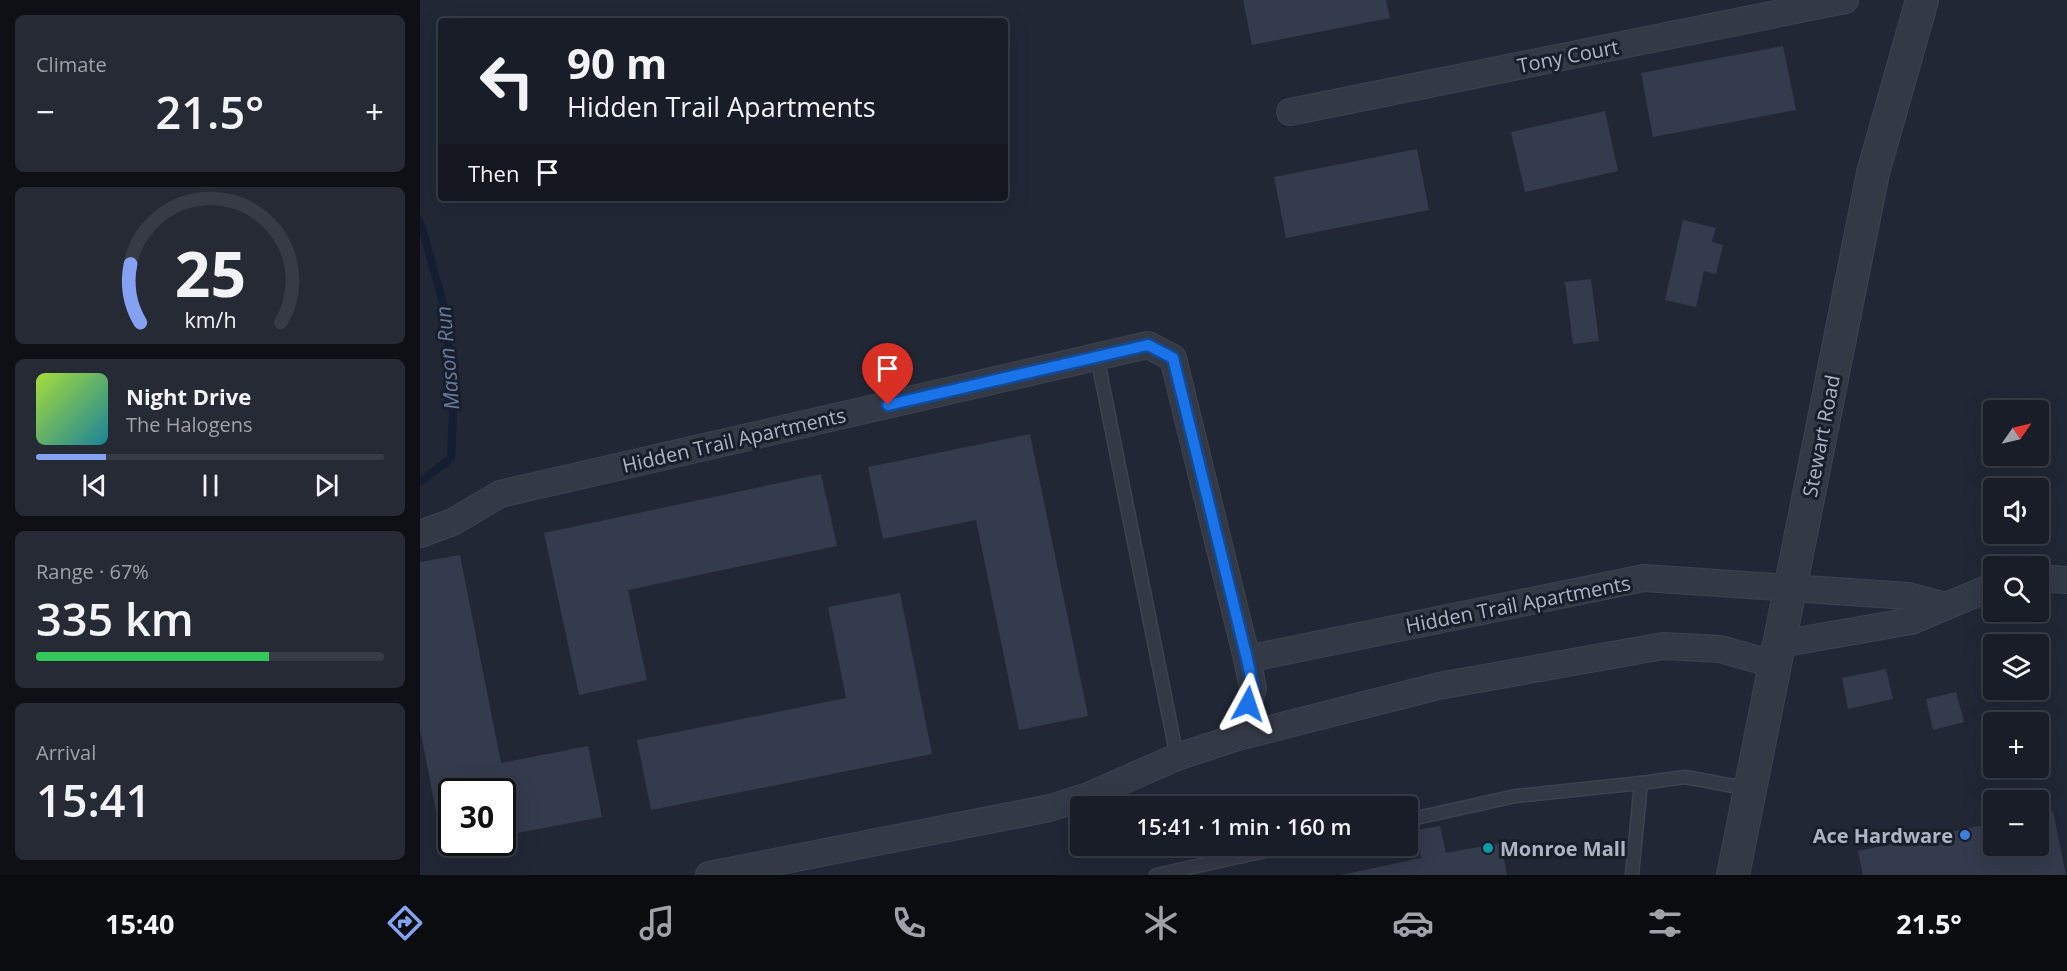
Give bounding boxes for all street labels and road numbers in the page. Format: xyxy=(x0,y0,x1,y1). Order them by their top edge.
street label: Tony Court xyxy=(1515,33,1621,79)
street label: Stewart Road xyxy=(1796,372,1846,500)
street label: Hidden Trail Apartments xyxy=(620,401,848,479)
street label: Hidden Trail Apartments xyxy=(1403,569,1633,639)

